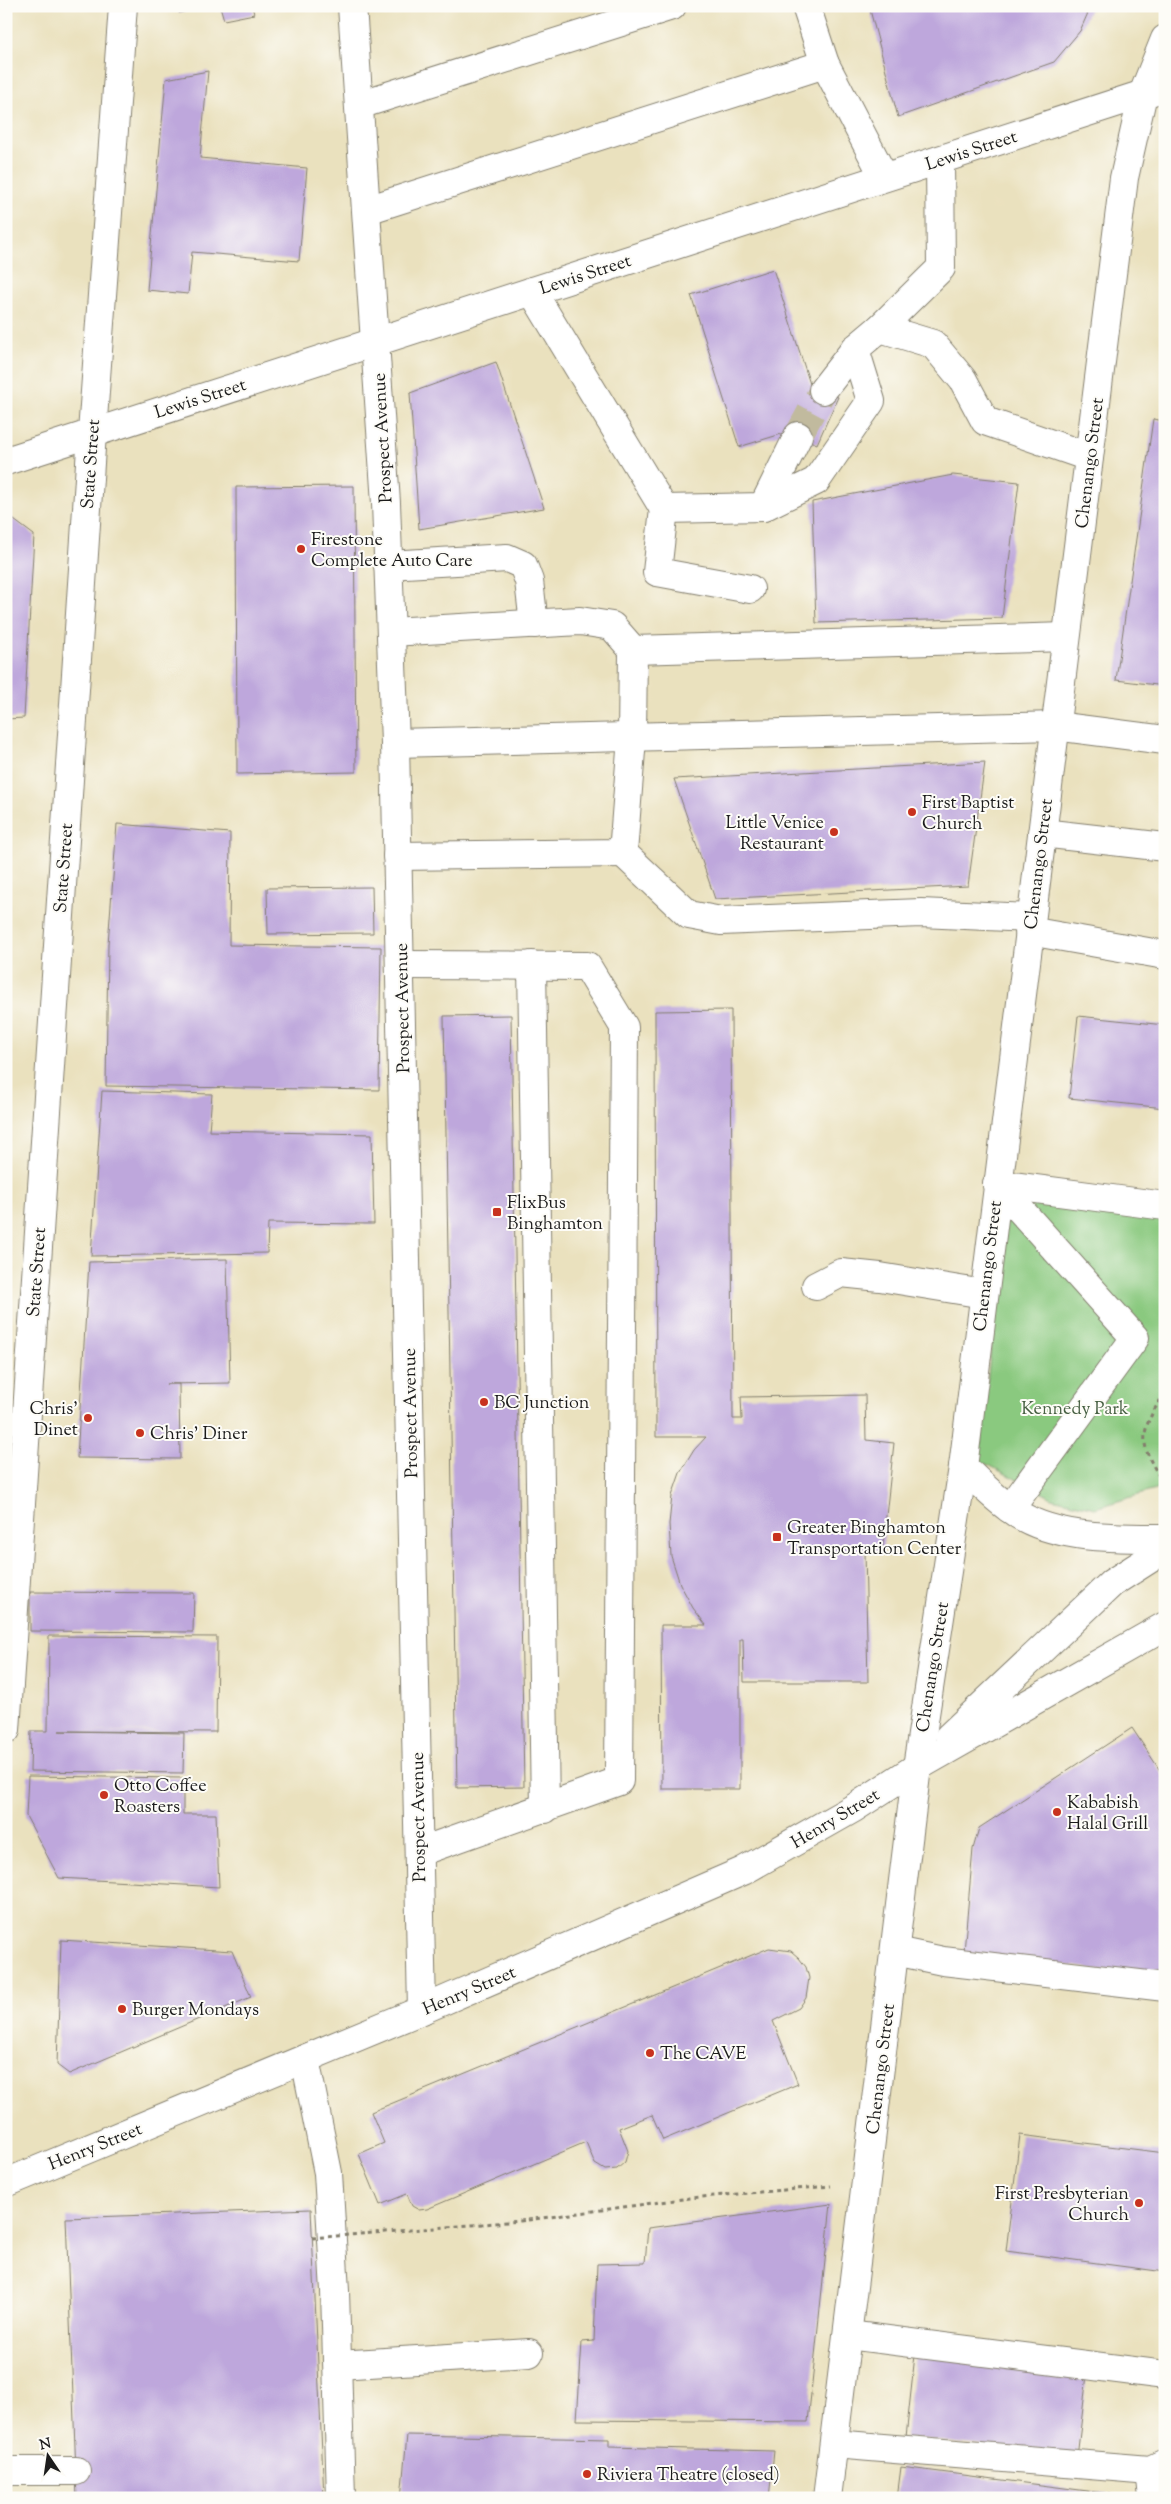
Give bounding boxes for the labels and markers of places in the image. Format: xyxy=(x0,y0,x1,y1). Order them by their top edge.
place label: Firestone Complete Auto Care xyxy=(311,528,473,575)
marker: Firestone Complete Auto Care xyxy=(295,543,307,555)
place label: First Baptist Church xyxy=(922,791,1014,838)
marker: First Baptist Church xyxy=(906,806,918,818)
place label: Little Venice Restaurant xyxy=(725,811,824,858)
marker: Little Venice Restaurant xyxy=(828,826,840,838)
place label: FlixBus Binghamton xyxy=(507,1191,603,1238)
marker: FlixBus Binghamton xyxy=(491,1206,503,1218)
place label: BC Junction xyxy=(494,1391,590,1417)
marker: BC Junction xyxy=(478,1396,490,1408)
place label: Chris' Dinet xyxy=(29,1397,78,1444)
marker: Chris' Dinet xyxy=(82,1412,94,1424)
place label: Chris' Diner xyxy=(150,1422,248,1448)
marker: Chris' Diner xyxy=(134,1427,146,1439)
place label: Greater Binghamton Transportation Center xyxy=(787,1516,962,1563)
marker: Greater Binghamton Transportation Center xyxy=(771,1531,783,1543)
place label: Otto Coffee Roasters xyxy=(114,1774,207,1821)
marker: Otto Coffee Roasters xyxy=(98,1789,110,1801)
place label: Kababish Halal Grill xyxy=(1067,1791,1148,1838)
marker: Kababish Halal Grill xyxy=(1051,1806,1063,1818)
place label: Burger Mondays xyxy=(132,1998,259,2024)
marker: Burger Mondays xyxy=(116,2003,128,2015)
place label: The CAVE xyxy=(660,2042,747,2068)
marker: The CAVE xyxy=(644,2047,656,2059)
place label: First Presbyterian Church xyxy=(995,2182,1129,2229)
marker: First Presbyterian Church xyxy=(1133,2197,1145,2209)
place label: Riviera Theatre (closed) xyxy=(597,2463,780,2489)
marker: Riviera Theatre (closed) xyxy=(581,2468,593,2480)

